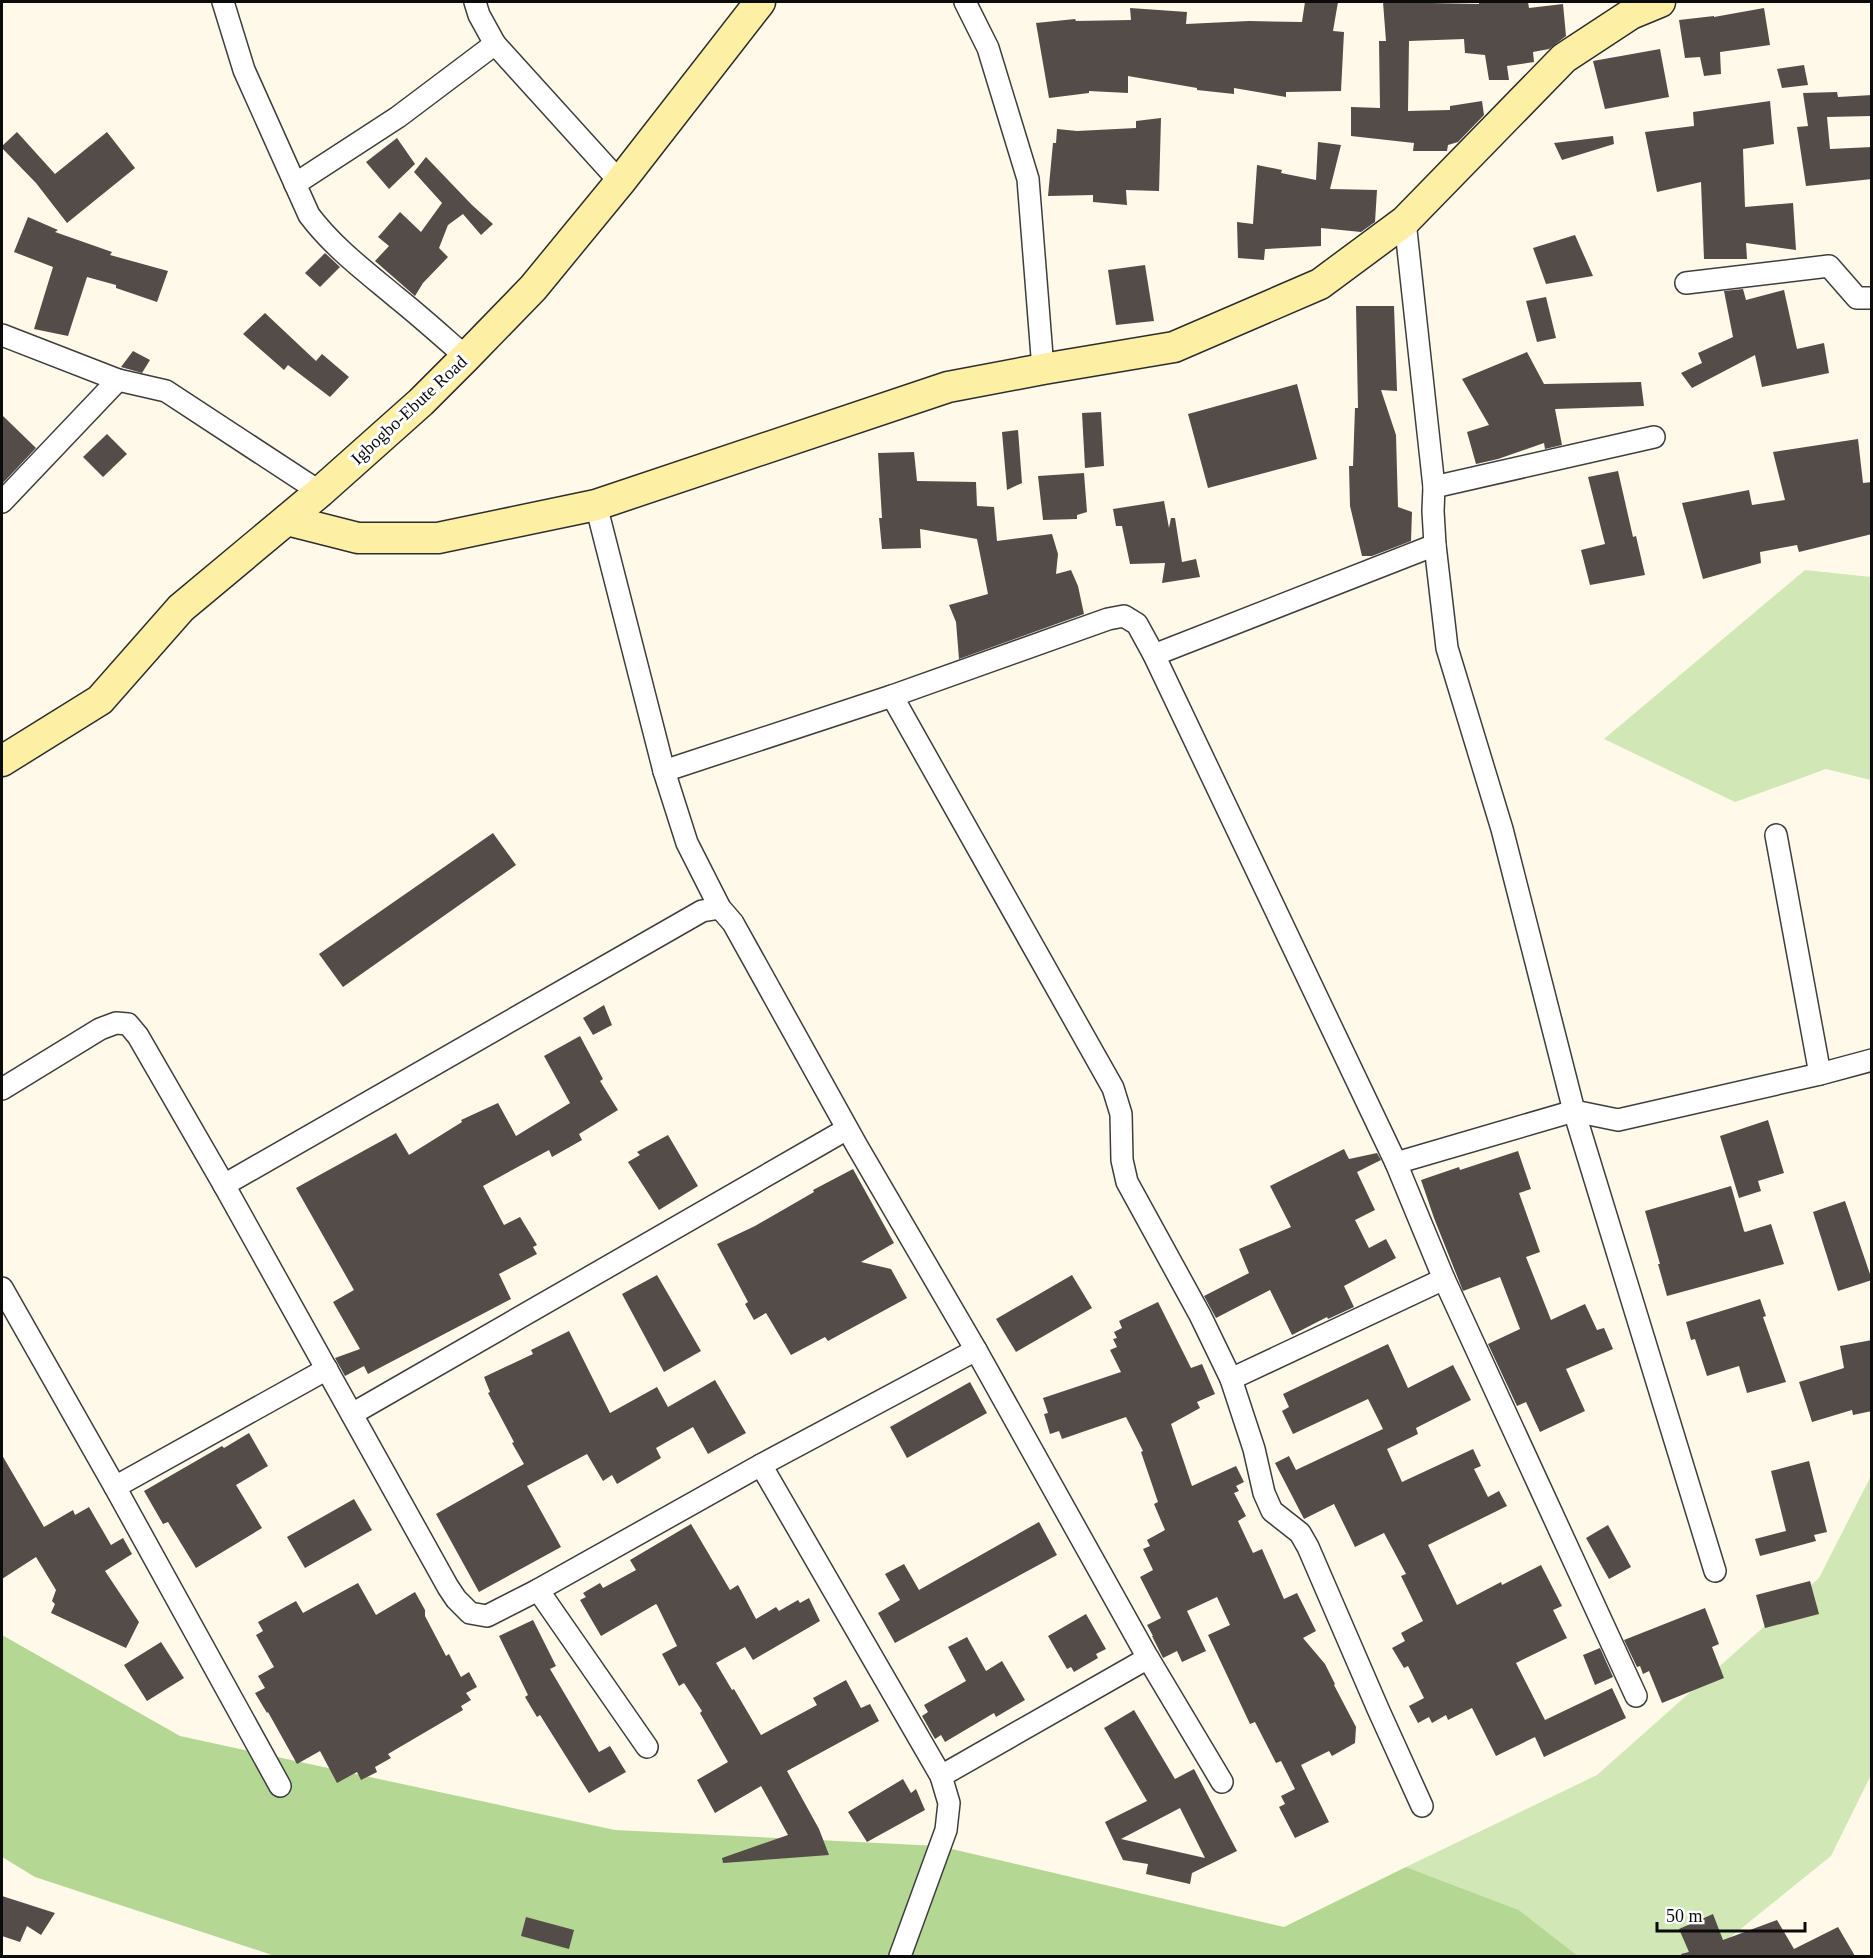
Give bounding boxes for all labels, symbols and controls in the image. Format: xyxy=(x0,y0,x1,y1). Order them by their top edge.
street label: Igbogbo-Ebute Road xyxy=(347,351,471,469)
scale bar xyxy=(1657,1895,1806,1933)
text: 50 m xyxy=(1666,1906,1703,1926)

